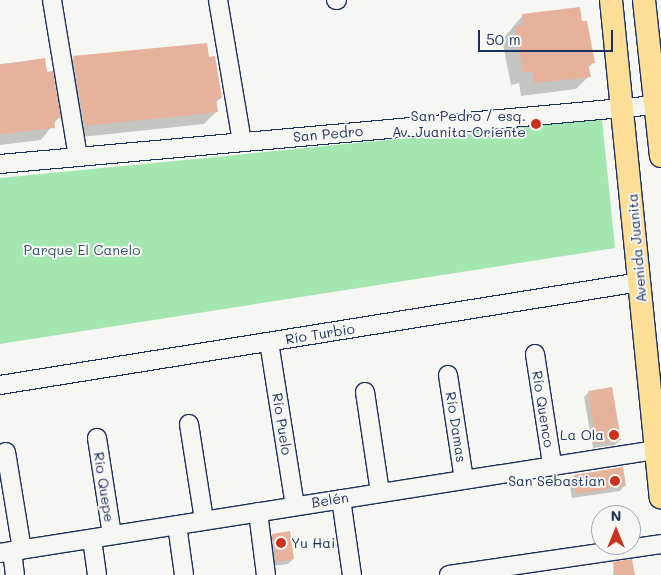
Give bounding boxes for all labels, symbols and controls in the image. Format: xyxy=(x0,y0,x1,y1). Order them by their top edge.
scale bar xyxy=(481,20,616,52)
text: 50 m xyxy=(486,29,521,49)
place label: San Pedro / esq. Av. Juanita-Oriente xyxy=(392,108,526,140)
marker: San Pedro / esq. Av. Juanita-Oriente xyxy=(530,118,542,130)
street label: San Pedro xyxy=(292,123,364,145)
street label: Avenida Juanita xyxy=(624,193,650,303)
park label: Parque El Canelo xyxy=(23,242,141,258)
street label: Río Turbio xyxy=(284,320,356,348)
street label: Río Quenco xyxy=(529,369,557,449)
street label: Río Damas xyxy=(442,391,470,463)
street label: Río Puelo xyxy=(269,392,295,456)
place label: La Ola xyxy=(560,427,604,443)
marker: La Ola xyxy=(608,429,620,441)
street label: Río Quepe xyxy=(90,451,118,523)
place label: San Sebastian xyxy=(508,473,605,489)
marker: San Sebastian xyxy=(609,475,621,487)
street label: Belén xyxy=(310,489,350,511)
north arrow xyxy=(591,505,641,555)
text: N xyxy=(611,506,621,525)
place label: Yu Hai xyxy=(291,535,335,551)
marker: Yu Hai xyxy=(275,537,287,549)

